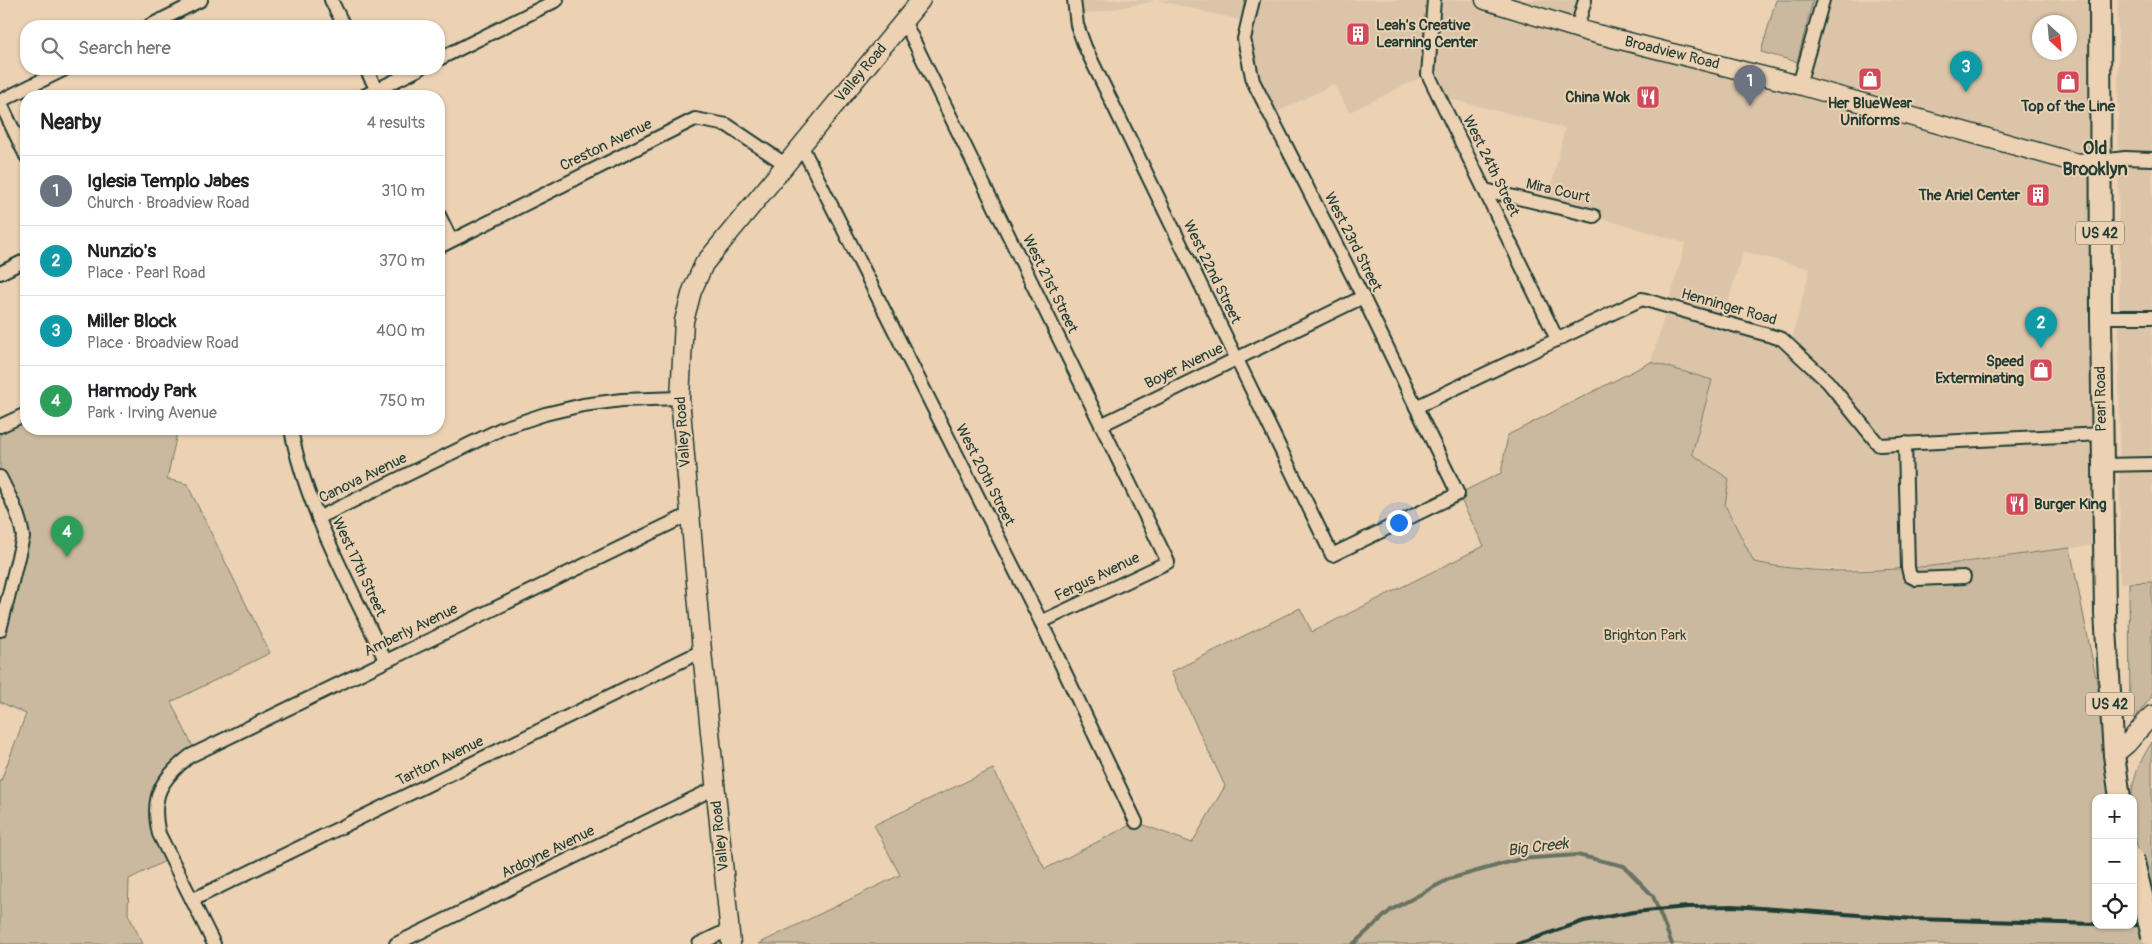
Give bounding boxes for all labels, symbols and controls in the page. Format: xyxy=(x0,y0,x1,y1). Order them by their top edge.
north arrow xyxy=(2032,15,2077,60)
place label: Leah's Creative Learning Center xyxy=(1376,16,1479,52)
search box xyxy=(20,20,445,75)
building icon: Leah's Creative Learning Center xyxy=(1345,21,1371,47)
street label: Broadview Road xyxy=(1623,32,1721,74)
icon: search xyxy=(38,34,66,62)
text: Search here xyxy=(78,36,171,60)
street label: Valley Road xyxy=(831,40,891,106)
pin: 3 xyxy=(1950,51,1982,92)
pin: 1 xyxy=(1734,65,1766,106)
shop icon: Her BlueWear Uniforms xyxy=(1857,66,1883,92)
shop icon: Top of the Line xyxy=(2055,69,2081,95)
restaurant icon: China Wok xyxy=(1635,84,1661,110)
place label: China Wok xyxy=(1565,88,1631,107)
place label: Her BlueWear Uniforms xyxy=(1828,94,1913,130)
place label: Top of the Line xyxy=(2020,97,2116,116)
text: Nearby xyxy=(40,109,101,136)
street label: West 24th Street xyxy=(1458,112,1524,221)
text: 4 results xyxy=(367,113,425,133)
street label: Creston Avenue xyxy=(557,114,656,176)
district label: Old Brooklyn xyxy=(2062,137,2128,181)
text: Iglesia Templo Jabes xyxy=(87,169,249,193)
street label: Mira Court xyxy=(1524,174,1593,208)
text: 1 xyxy=(53,181,59,201)
text: 310 m xyxy=(381,181,425,201)
building icon: The Ariel Center xyxy=(2025,182,2051,208)
place label: The Ariel Center xyxy=(1918,186,2021,205)
street label: West 23rd Street xyxy=(1320,189,1387,296)
text: Church · Broadview Road xyxy=(87,193,250,213)
street label: West 22nd Street xyxy=(1179,217,1246,328)
road number: US 42 xyxy=(2076,222,2124,244)
street label: West 21st Street xyxy=(1018,232,1082,337)
text: Nunzio's xyxy=(87,239,156,263)
text: 2 xyxy=(52,251,60,271)
text: 370 m xyxy=(379,251,425,271)
text: Place · Pearl Road xyxy=(87,263,206,283)
street label: Henninger Road xyxy=(1679,284,1779,330)
pin: 2 xyxy=(2025,307,2057,348)
text: Miller Block xyxy=(87,309,176,333)
text: 3 xyxy=(52,321,60,341)
text: 400 m xyxy=(376,321,425,341)
text: Place · Broadview Road xyxy=(87,333,239,353)
street label: Boyer Avenue xyxy=(1142,339,1227,393)
place label: Speed Exterminating xyxy=(1935,352,2024,388)
shop icon: Speed Exterminating xyxy=(2028,357,2054,383)
street label: Pearl Road xyxy=(2091,366,2111,432)
text: Harmody Park xyxy=(87,379,197,403)
text: 4 xyxy=(51,391,61,411)
text: 750 m xyxy=(379,391,425,411)
street label: Valley Road xyxy=(671,396,695,468)
text: Park · Irving Avenue xyxy=(87,403,217,423)
street label: West 20th Street xyxy=(951,421,1019,530)
street label: Canova Avenue xyxy=(316,448,411,508)
restaurant icon: Burger King xyxy=(2004,491,2030,517)
place label: Burger King xyxy=(2034,495,2107,514)
your location xyxy=(1386,510,1412,536)
street label: West 17th Street xyxy=(328,514,391,620)
pin: 4 xyxy=(51,516,83,557)
street label: Fergus Avenue xyxy=(1051,548,1143,606)
street label: Amberly Avenue xyxy=(361,599,462,661)
park label: Brighton Park xyxy=(1603,626,1687,645)
road number: US 42 xyxy=(2086,692,2134,716)
street label: Tarlton Avenue xyxy=(393,731,487,790)
map controls xyxy=(2092,794,2137,929)
button: + xyxy=(2092,794,2137,839)
street label: Valley Road xyxy=(707,800,733,872)
street label: Ardoyne Avenue xyxy=(498,821,598,883)
water label: Big Creek xyxy=(1506,833,1571,861)
button: − xyxy=(2092,839,2137,884)
button: locate xyxy=(2092,884,2137,929)

